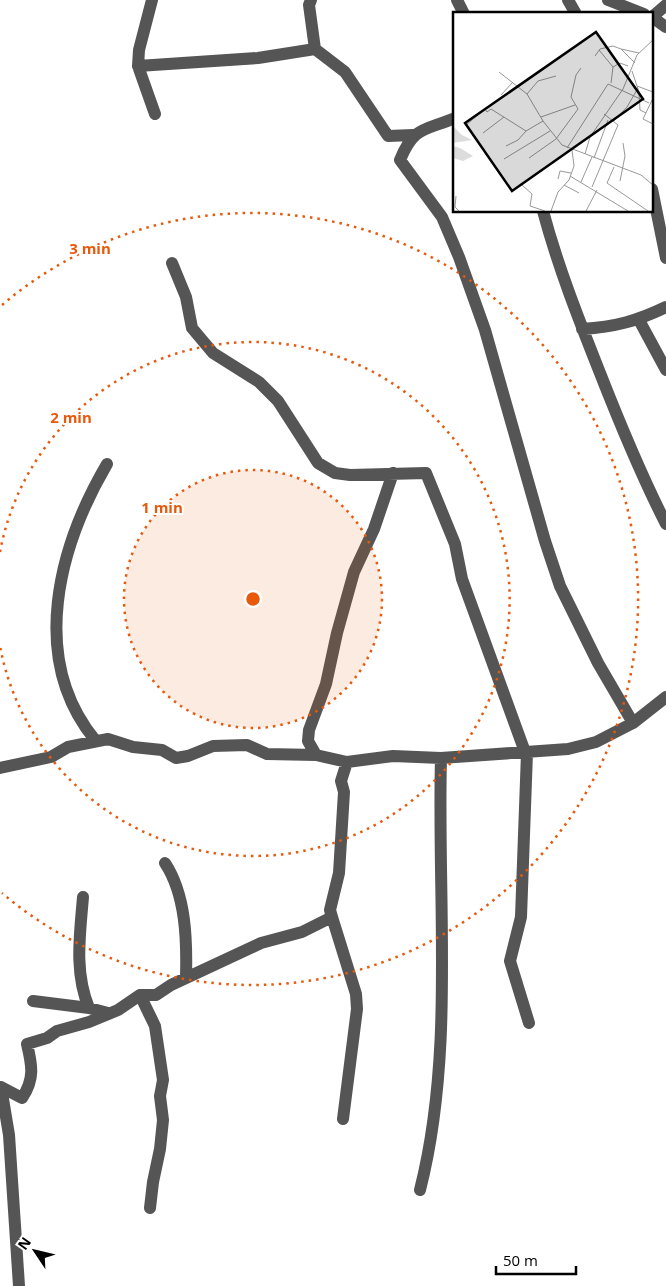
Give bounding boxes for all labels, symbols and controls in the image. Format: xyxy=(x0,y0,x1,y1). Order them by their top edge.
inset map xyxy=(453,12,654,212)
text: 3 min xyxy=(69,238,111,258)
text: 2 min xyxy=(50,407,92,427)
text: 1 min xyxy=(141,497,183,517)
centre of rings xyxy=(244,590,262,608)
north arrow xyxy=(10,1226,60,1276)
text: N xyxy=(13,1233,35,1253)
scale bar xyxy=(496,1244,576,1276)
text: 50 m xyxy=(503,1250,538,1270)

